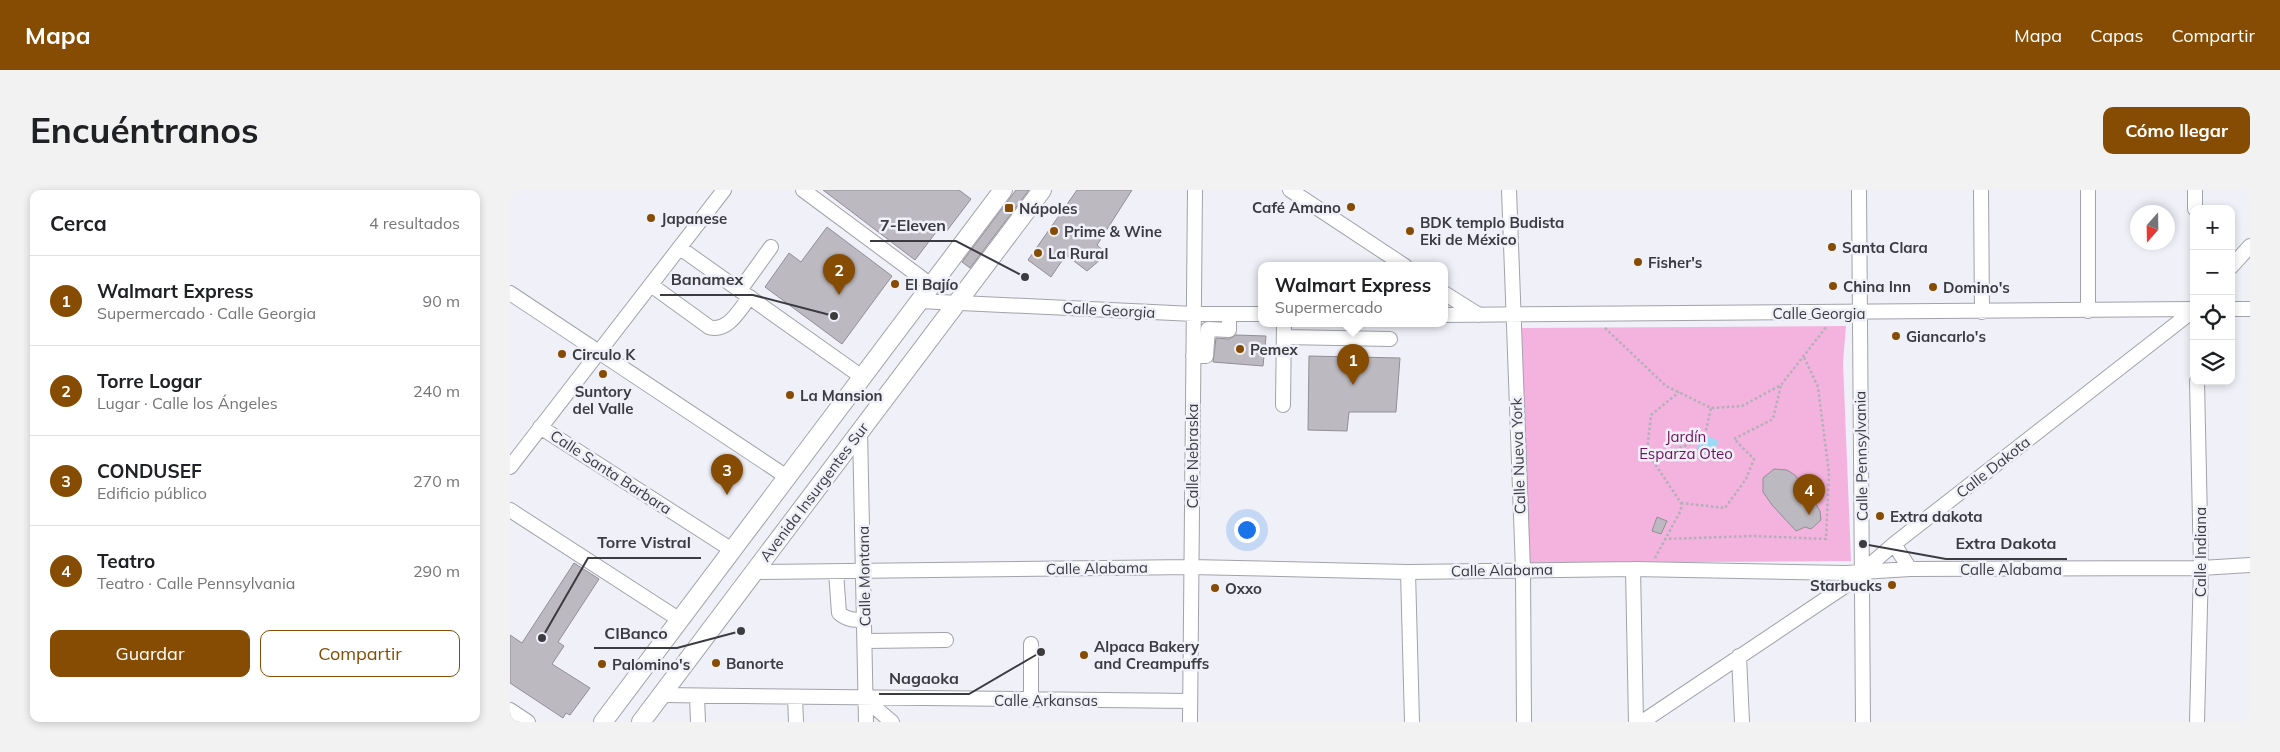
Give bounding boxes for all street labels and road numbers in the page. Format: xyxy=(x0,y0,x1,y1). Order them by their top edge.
street label: Calle Georgia xyxy=(1062,298,1156,322)
street label: Calle Georgia xyxy=(1773,304,1865,323)
street label: Calle Pennsylvania xyxy=(1850,391,1872,521)
street label: Calle Nueva York xyxy=(1506,397,1530,515)
street label: Calle Nebraska xyxy=(1183,403,1202,509)
street label: Avenida Insurgentes Sur xyxy=(756,418,873,565)
street label: Calle Santa Barbara xyxy=(547,426,675,518)
street label: Calle Dakota xyxy=(1952,432,2034,502)
street label: Calle Indiana xyxy=(2191,507,2210,597)
street label: Calle Montana xyxy=(854,526,874,626)
street label: Calle Alabama xyxy=(1046,558,1148,578)
street label: Calle Alabama xyxy=(1451,560,1553,580)
street label: Calle Alabama xyxy=(1960,560,2062,579)
street label: Calle Arkansas xyxy=(994,691,1098,710)

